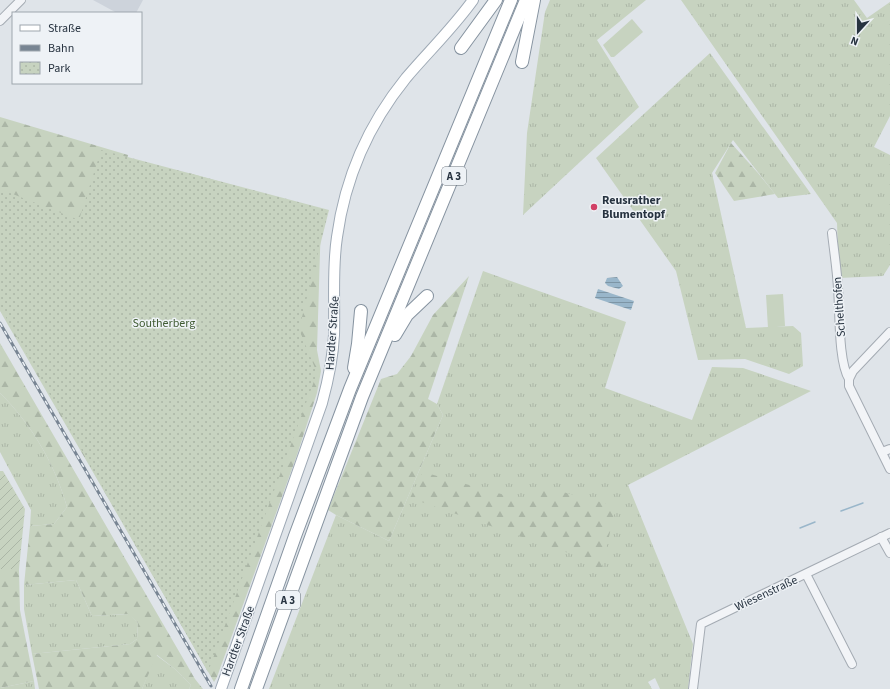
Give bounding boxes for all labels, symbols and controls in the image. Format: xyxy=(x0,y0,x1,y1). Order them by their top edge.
legend xyxy=(12,12,142,84)
north arrow xyxy=(838,12,878,52)
text: Straße xyxy=(48,20,81,37)
text: N xyxy=(848,33,861,49)
text: Bahn xyxy=(48,40,74,57)
text: Park xyxy=(48,60,70,77)
road number: A 3 xyxy=(442,167,466,185)
place label: Reusrather Blumentopf xyxy=(602,192,666,223)
marker: Reusrather Blumentopf xyxy=(589,202,599,212)
street label: Schelthofen xyxy=(829,276,850,338)
street label: Hardter Straße xyxy=(321,296,344,371)
park label: Southerberg xyxy=(133,315,195,332)
street label: Wiesenstraße xyxy=(732,571,800,615)
road number: A 3 xyxy=(276,591,300,609)
street label: Hardter Straße xyxy=(218,603,259,679)

